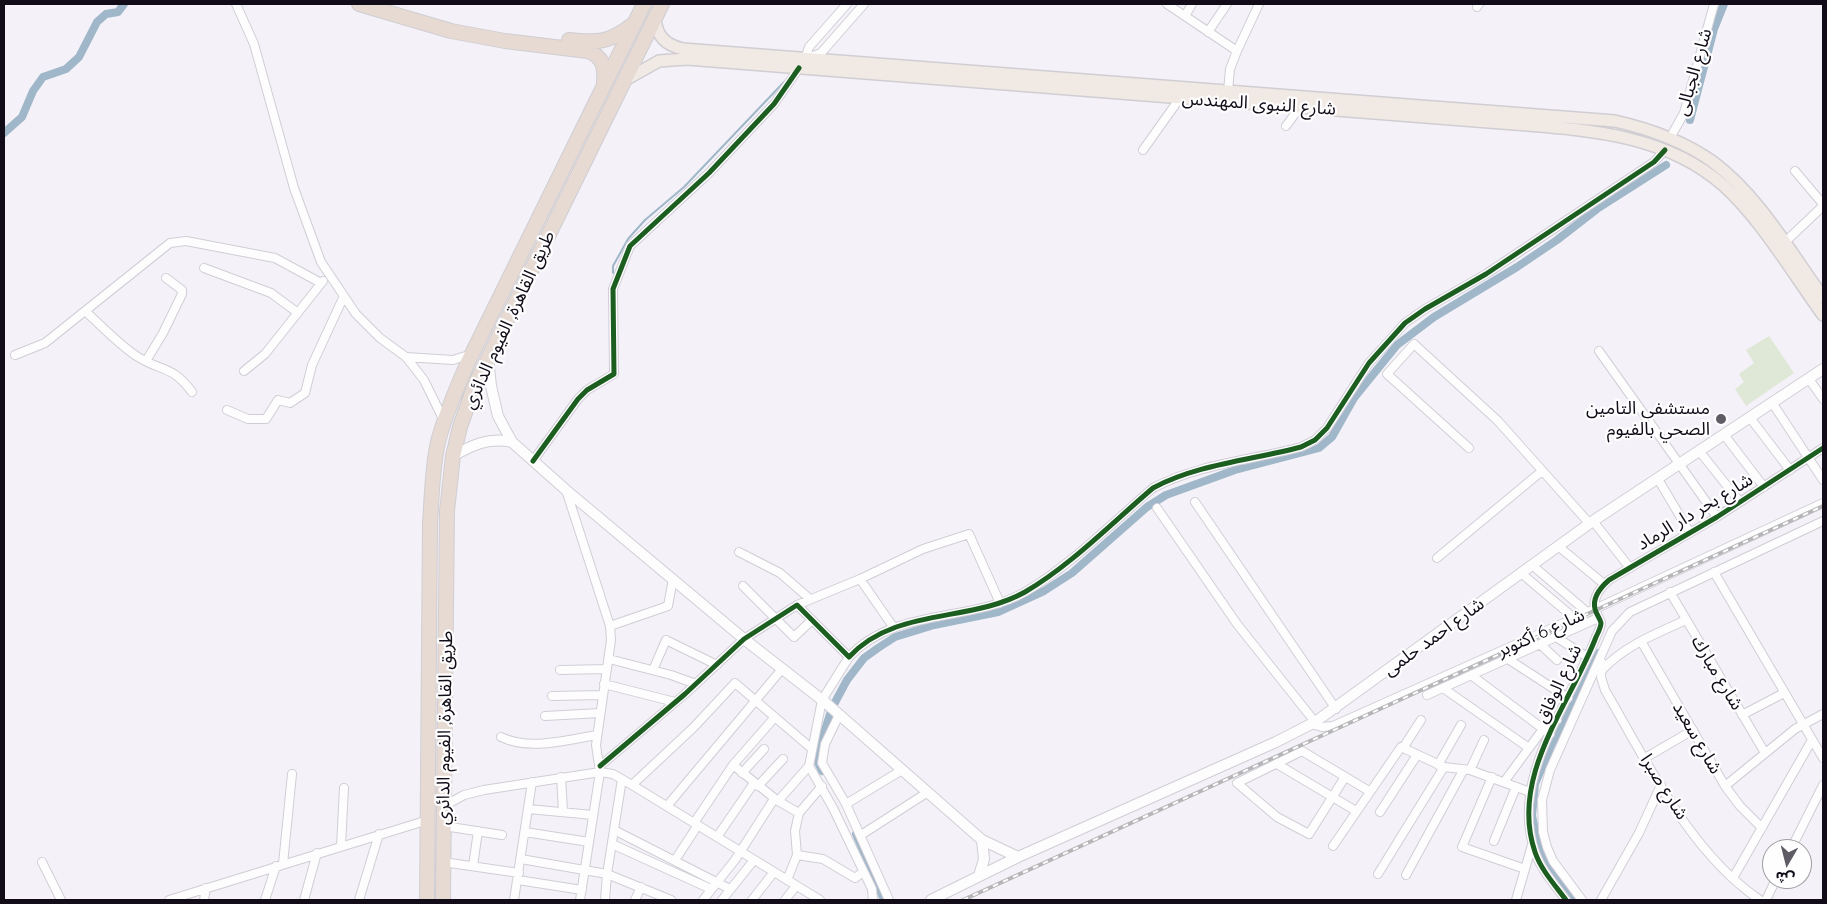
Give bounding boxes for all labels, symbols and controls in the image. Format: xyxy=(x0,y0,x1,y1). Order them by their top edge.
street label: شارع الجبالى xyxy=(1671,26,1717,118)
street label: شارع النبوى المهندس xyxy=(1181,88,1337,120)
street label: طريق القاهرة, الفيوم الدائري xyxy=(458,227,560,413)
place label: مستشفي التامين الصحي بالفيوم xyxy=(1586,398,1710,440)
marker: مستشفي التامين الصحي بالفيوم xyxy=(1714,412,1728,426)
street label: شارع بحر دار الرماد xyxy=(1633,469,1757,555)
street label: شارع احمد حلمى xyxy=(1379,593,1489,681)
street label: شارع 6 أكتوبر xyxy=(1494,604,1588,662)
street label: طريق القاهرة, الفيوم الدائري xyxy=(433,631,457,825)
street label: شارع مبارك xyxy=(1686,632,1748,714)
street label: شارع الوفاق xyxy=(1531,641,1587,727)
street label: شارع سعيد xyxy=(1668,698,1726,778)
street label: شارع صبرا xyxy=(1635,750,1693,824)
north arrow xyxy=(1762,839,1812,889)
text: ش xyxy=(1774,868,1796,888)

